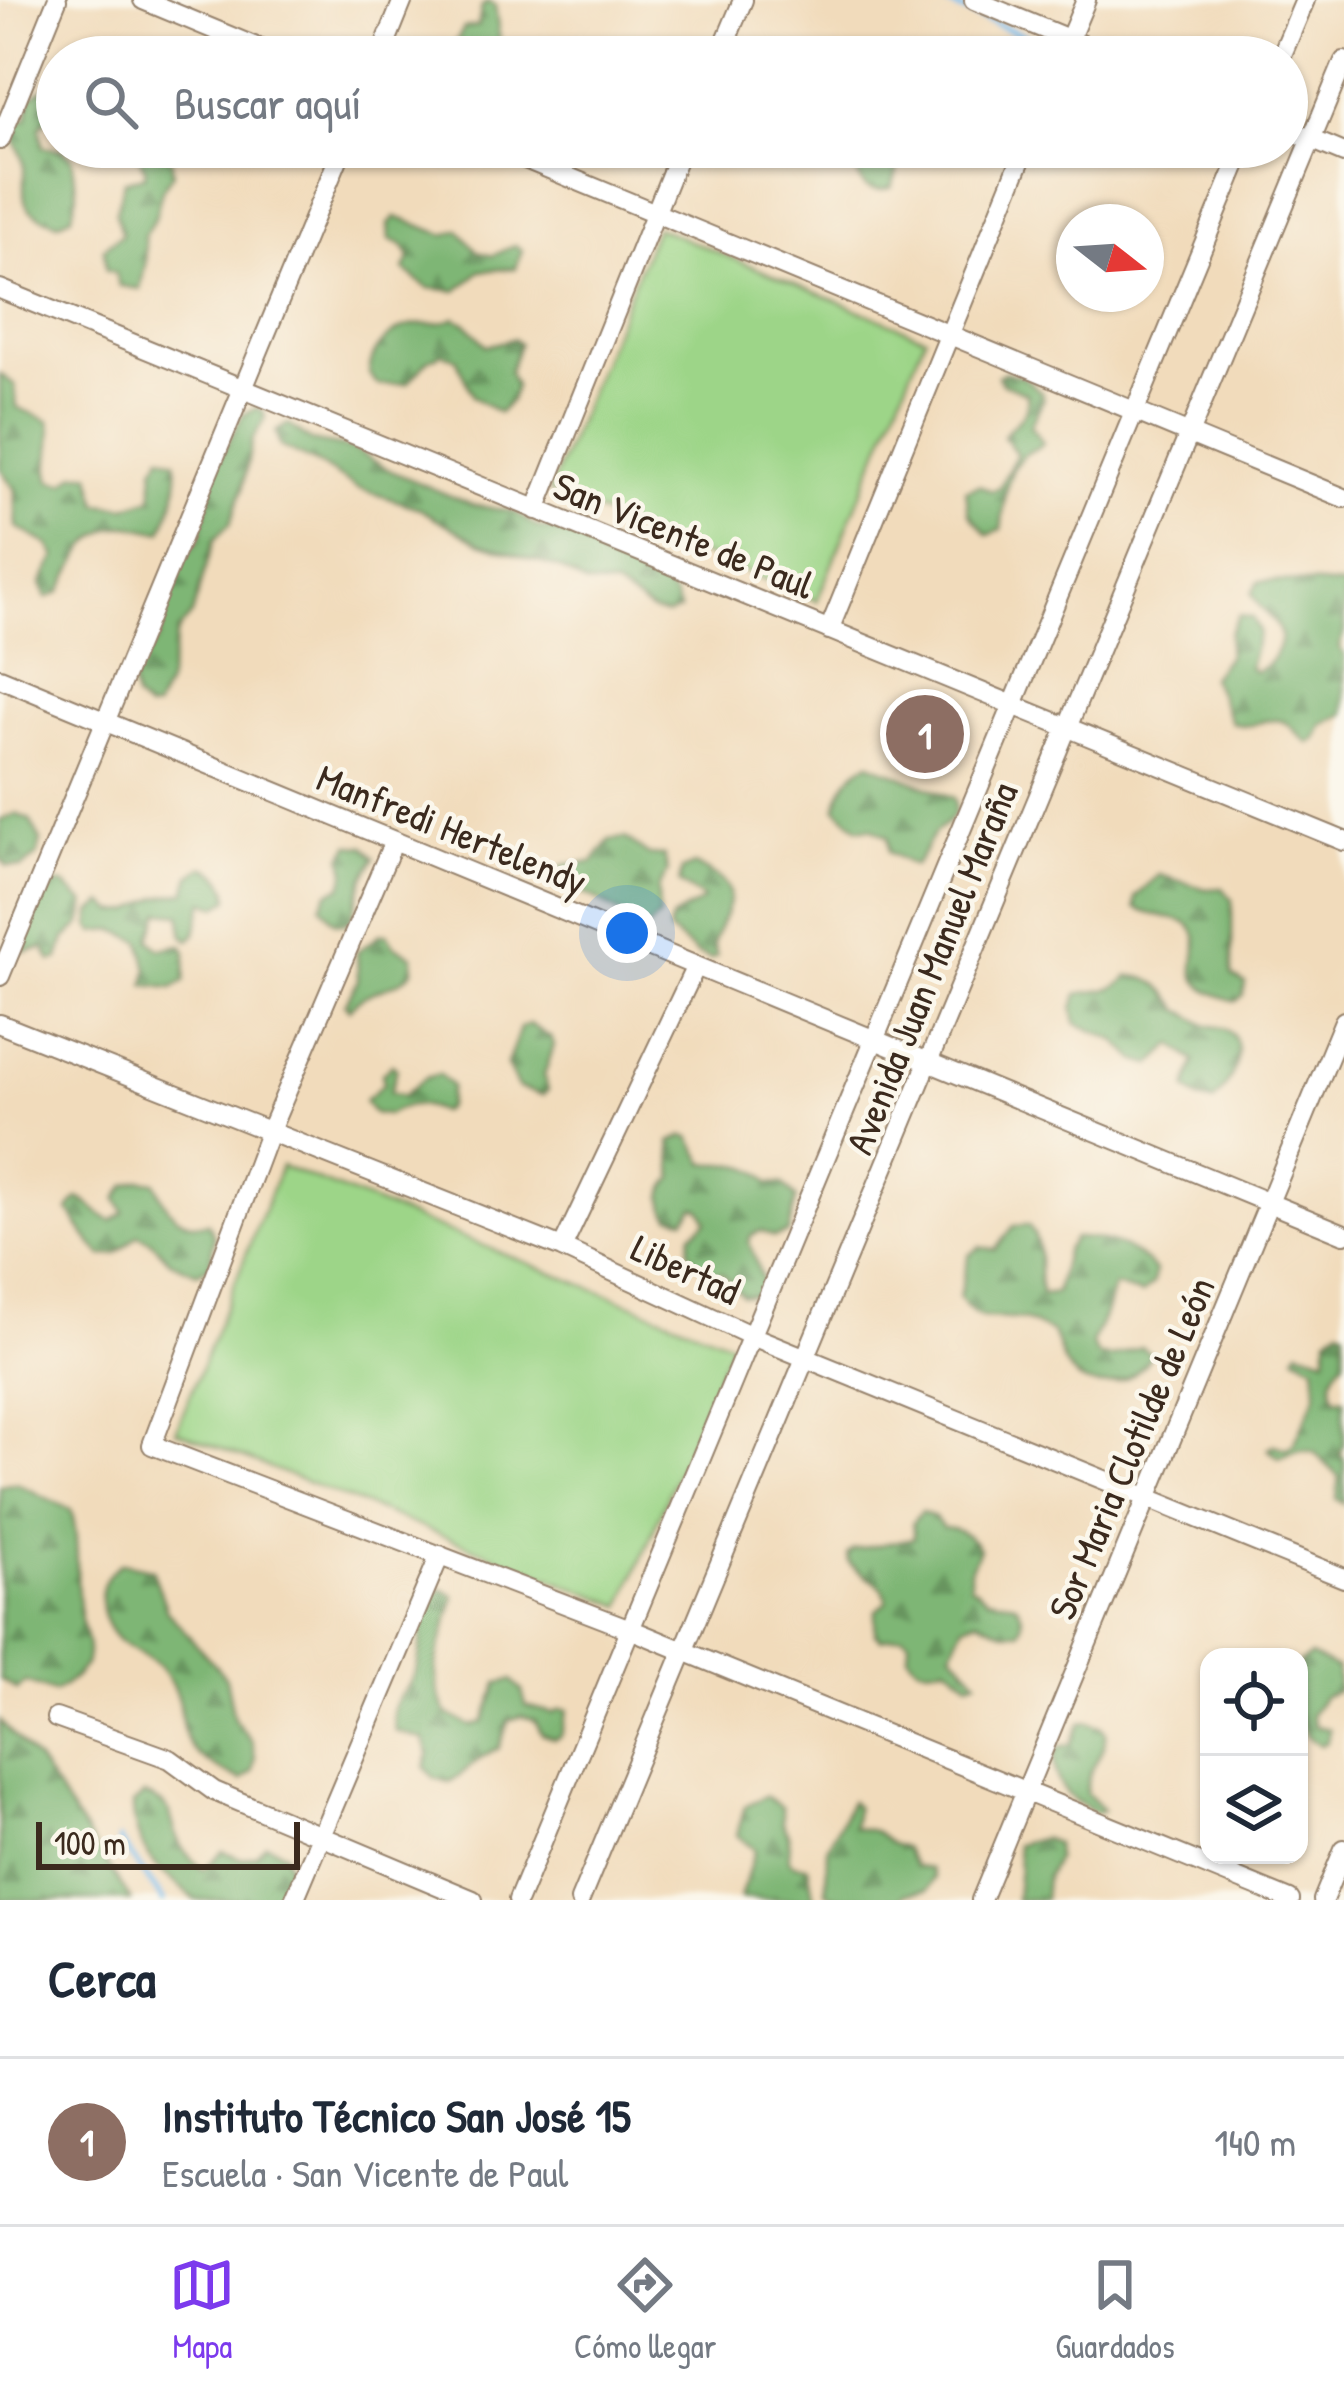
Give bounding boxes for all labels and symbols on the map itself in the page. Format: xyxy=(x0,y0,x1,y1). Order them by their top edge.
north arrow xyxy=(1056,204,1164,312)
street label: San Vicente de Paul xyxy=(546,458,823,611)
pin: 1 xyxy=(886,689,964,779)
street label: Manfredi Hertelendy xyxy=(309,750,595,907)
street label: Avenida Juan Manuel Maraña xyxy=(832,774,1029,1161)
your location xyxy=(597,903,657,963)
street label: Libertad xyxy=(623,1220,749,1317)
street label: Sor Maria Clotilde de León xyxy=(1034,1269,1227,1627)
scale bar xyxy=(36,1816,300,1869)

